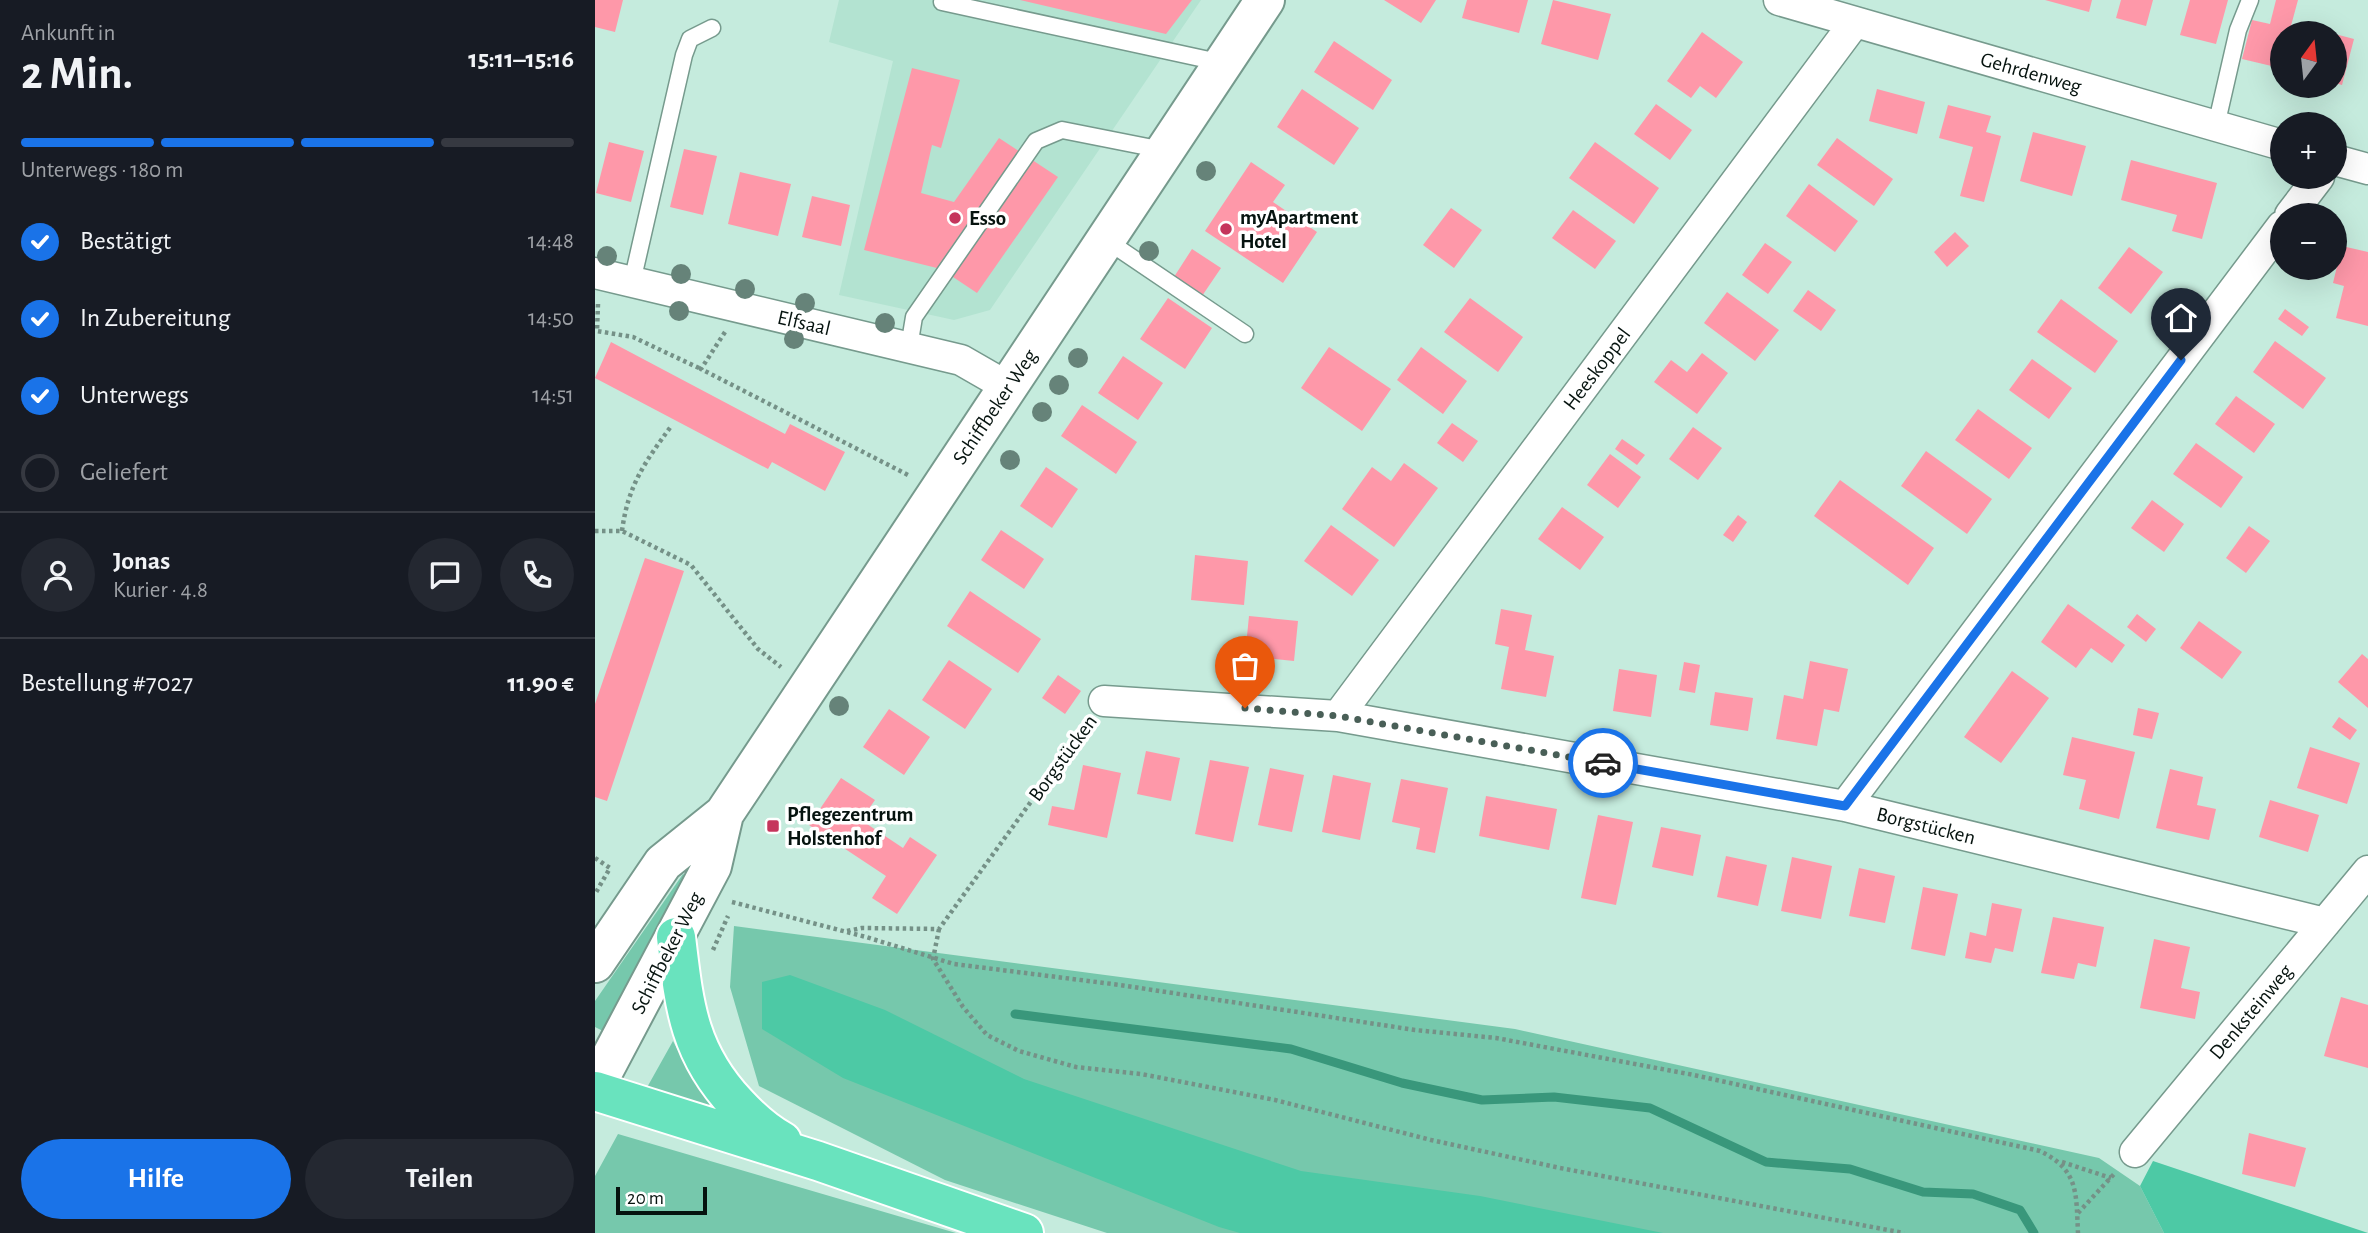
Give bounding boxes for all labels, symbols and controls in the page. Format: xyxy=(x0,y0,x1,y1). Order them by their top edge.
north arrow xyxy=(2270,21,2347,98)
map controls xyxy=(2270,21,2347,280)
text: Ankunft in xyxy=(21,22,115,45)
text: 15:11–15:16 xyxy=(468,46,574,72)
street label: Gehrdenweg xyxy=(1978,49,2085,98)
text: 2 Min. xyxy=(21,51,133,97)
button: + xyxy=(2270,112,2347,189)
text: Unterwegs · 180 m xyxy=(21,159,183,182)
button: − xyxy=(2270,203,2347,280)
place label: myApartment Hotel xyxy=(1240,207,1358,252)
place label: Esso xyxy=(969,208,1006,229)
marker: Esso xyxy=(947,210,963,226)
marker: myApartment Hotel xyxy=(1218,221,1234,237)
icon: check xyxy=(21,223,59,261)
text: Bestätigt xyxy=(80,228,171,254)
text: 14:48 xyxy=(528,230,574,253)
pin xyxy=(2151,288,2211,360)
icon: home xyxy=(2162,299,2200,337)
icon: check xyxy=(21,300,59,338)
text: In Zubereitung xyxy=(80,305,230,331)
text: 14:50 xyxy=(528,307,574,330)
street label: Elfsaal xyxy=(775,307,833,339)
street label: Heeskoppel xyxy=(1559,324,1635,414)
street label: Schiffbeker Weg xyxy=(949,345,1042,468)
icon: check xyxy=(21,377,59,415)
text: Unterwegs xyxy=(80,382,189,408)
text: 14:51 xyxy=(532,384,574,407)
text: Geliefert xyxy=(80,459,168,485)
button: person xyxy=(21,538,95,612)
button: chat xyxy=(408,538,482,612)
button: phone xyxy=(500,538,574,612)
text: Jonas xyxy=(113,548,170,574)
text: Kurier · 4.8 xyxy=(113,579,208,602)
pin xyxy=(1215,636,1275,708)
icon: bag xyxy=(1226,647,1264,685)
text: Bestellung #7027 xyxy=(21,670,193,696)
text: 11.90 € xyxy=(507,670,574,696)
street label: Borgstücken xyxy=(1025,711,1101,805)
courier xyxy=(1568,728,1638,798)
icon: car xyxy=(1584,744,1622,782)
place label: Pflegezentrum Holstenhof xyxy=(787,804,914,849)
street label: Borgstücken xyxy=(1874,804,1978,848)
marker: Pflegezentrum Holstenhof xyxy=(765,818,781,834)
street label: Schiffbeker Weg xyxy=(627,888,707,1017)
street label: Denksteinweg xyxy=(2205,960,2297,1063)
button: Hilfe xyxy=(21,1139,291,1219)
button: Teilen xyxy=(305,1139,574,1219)
scale bar xyxy=(616,1184,707,1216)
text: 20 m xyxy=(627,1189,664,1208)

